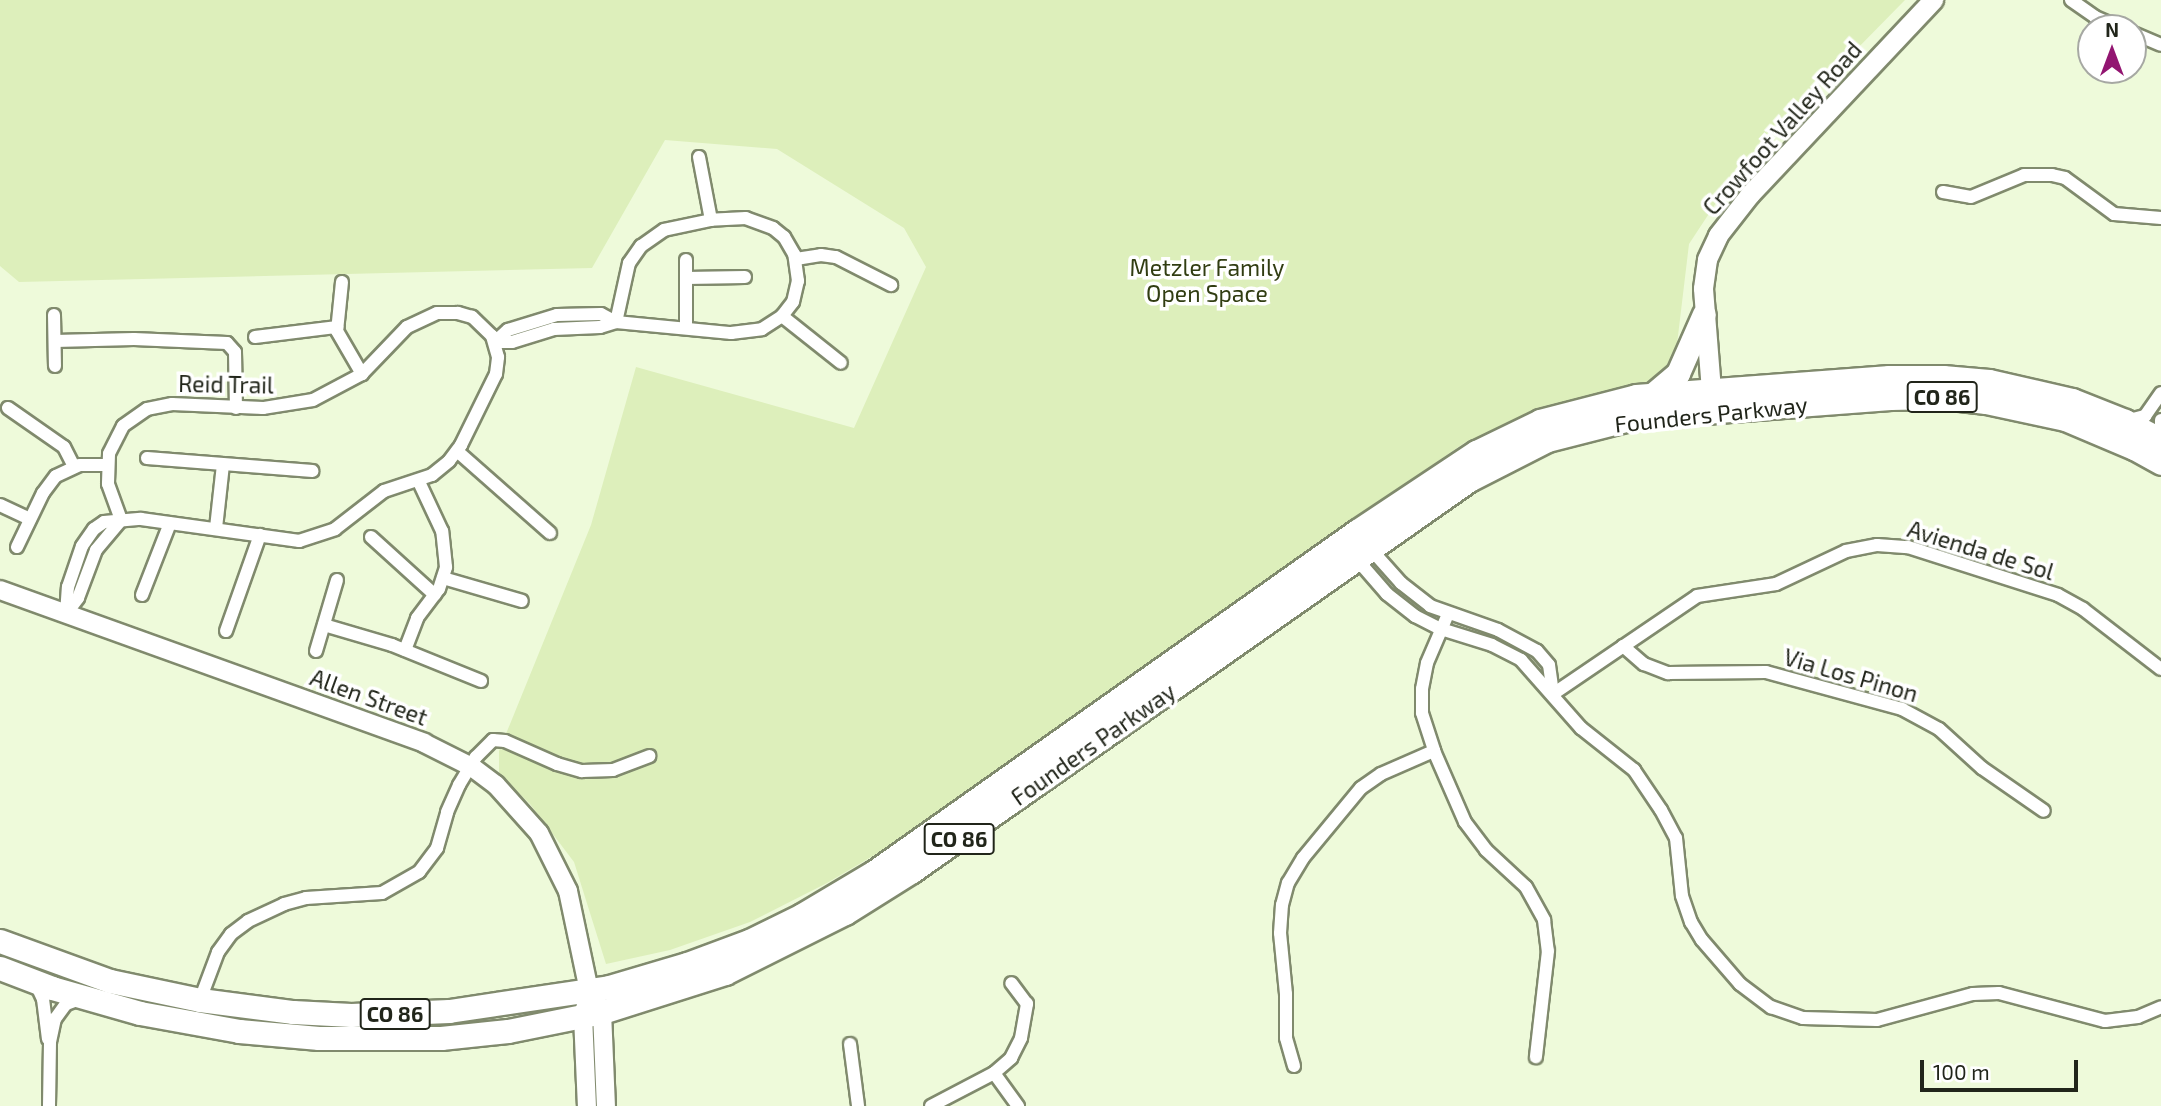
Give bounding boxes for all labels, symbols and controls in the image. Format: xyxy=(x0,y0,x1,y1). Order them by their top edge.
north arrow xyxy=(2077,14,2147,84)
text: N xyxy=(2105,18,2119,41)
street label: Crowfoot Valley Road xyxy=(1697,35,1867,221)
park label: Metzler Family Open Space xyxy=(1129,253,1285,307)
street label: Reid Trail xyxy=(178,369,274,399)
road number: CO 86 xyxy=(1905,380,1979,414)
street label: Founders Parkway xyxy=(1613,390,1809,438)
street label: Avienda de Sol xyxy=(1904,515,2058,585)
street label: Via Los Pinon xyxy=(1781,643,1921,707)
street label: Allen Street xyxy=(307,663,431,731)
street label: Founders Parkway xyxy=(1006,677,1180,811)
road number: CO 86 xyxy=(922,822,996,856)
road number: CO 86 xyxy=(358,996,432,1032)
scale bar xyxy=(1923,1046,2080,1090)
text: 100 m xyxy=(1933,1059,1990,1084)

